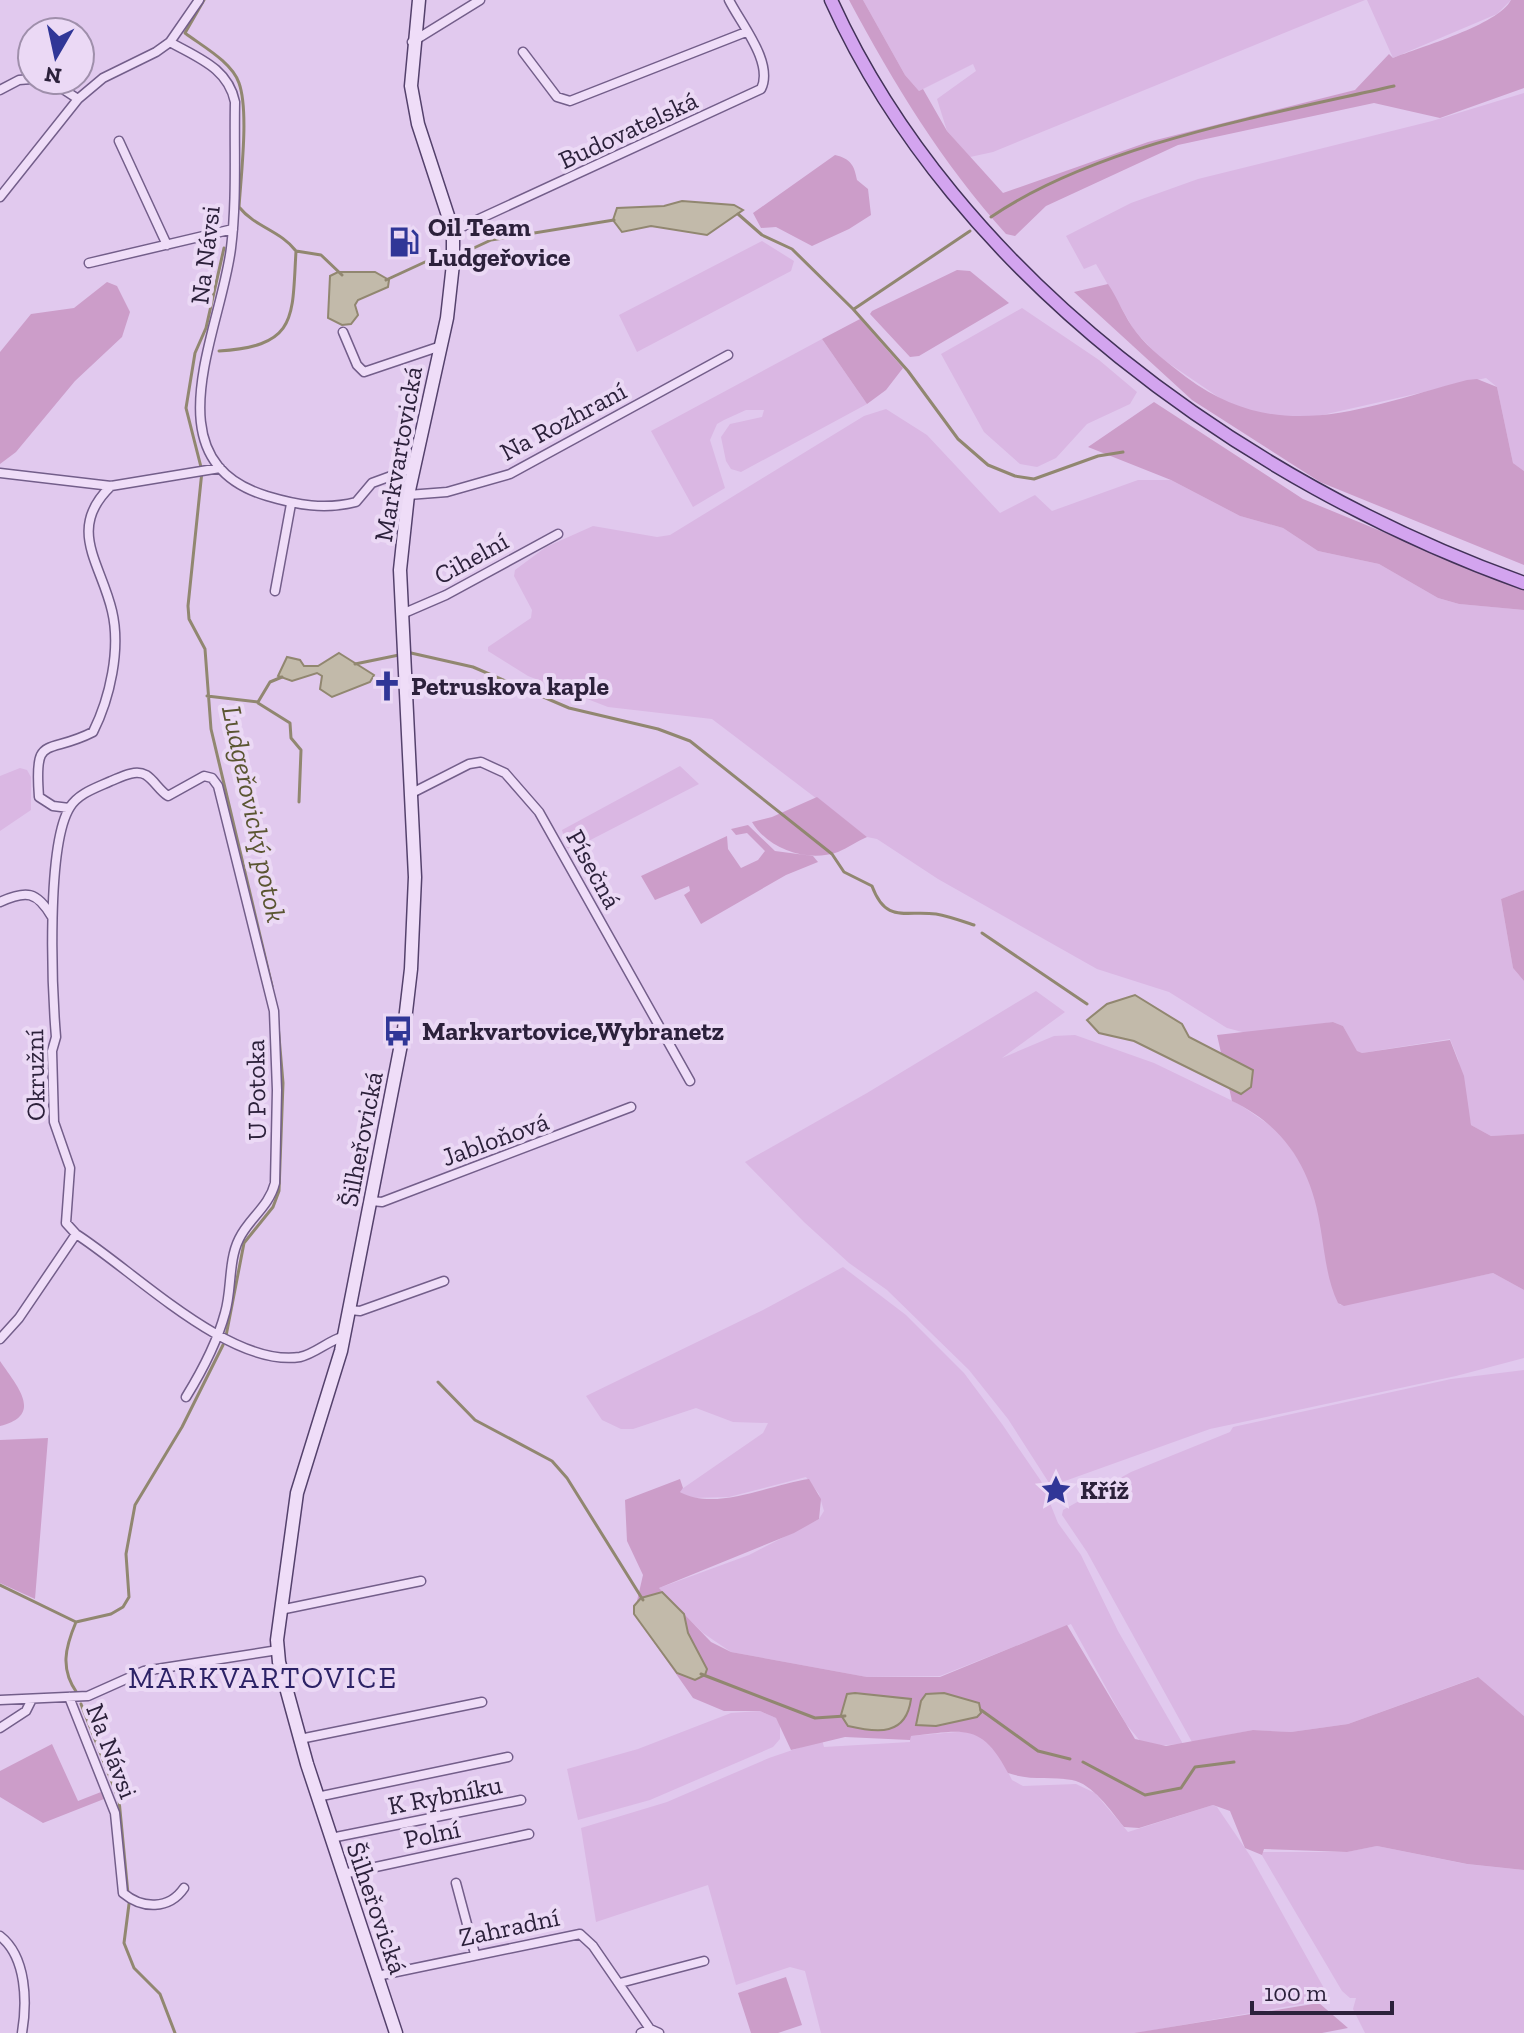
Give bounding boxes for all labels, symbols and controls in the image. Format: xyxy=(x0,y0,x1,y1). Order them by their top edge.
north arrow xyxy=(16,16,96,96)
text: N xyxy=(42,61,63,90)
street label: Budovatelská xyxy=(553,84,703,176)
street label: Na Návsi xyxy=(183,204,227,306)
place label: Oil Team Ludgeřovice xyxy=(428,211,571,273)
fuel station icon: Oil Team Ludgeřovice xyxy=(387,225,421,259)
street label: Markvartovická xyxy=(367,363,429,544)
street label: Na Rozhraní xyxy=(494,374,632,468)
street label: Cihelní xyxy=(428,525,514,591)
church icon: Petruskova kaple xyxy=(370,669,404,703)
place label: Petruskova kaple xyxy=(411,670,609,702)
water label: Ludgeřovický potok xyxy=(215,703,293,925)
street label: Písečná xyxy=(559,824,629,914)
bus stop icon: Markvartovice,Wybranetz xyxy=(381,1014,415,1048)
place label: Markvartovice,Wybranetz xyxy=(422,1015,724,1047)
street label: Okružní xyxy=(18,1029,52,1121)
street label: U Potoka xyxy=(239,1039,273,1141)
street label: Šilheřovická xyxy=(332,1068,390,1209)
street label: Jabloňová xyxy=(437,1105,553,1173)
place icon: Kříž xyxy=(1039,1473,1073,1507)
place label: Kříž xyxy=(1080,1474,1129,1506)
district label: MARKVARTOVICE xyxy=(128,1660,398,1696)
street label: Na Návsi xyxy=(79,1699,145,1803)
street label: K Rybníku xyxy=(385,1768,505,1822)
street label: Polní xyxy=(401,1812,463,1856)
street label: Šilheřovická xyxy=(340,1838,415,1979)
street label: Zahradní xyxy=(456,1901,562,1953)
scale bar xyxy=(1252,1965,1392,2015)
text: 100 m xyxy=(1264,1978,1327,2007)

